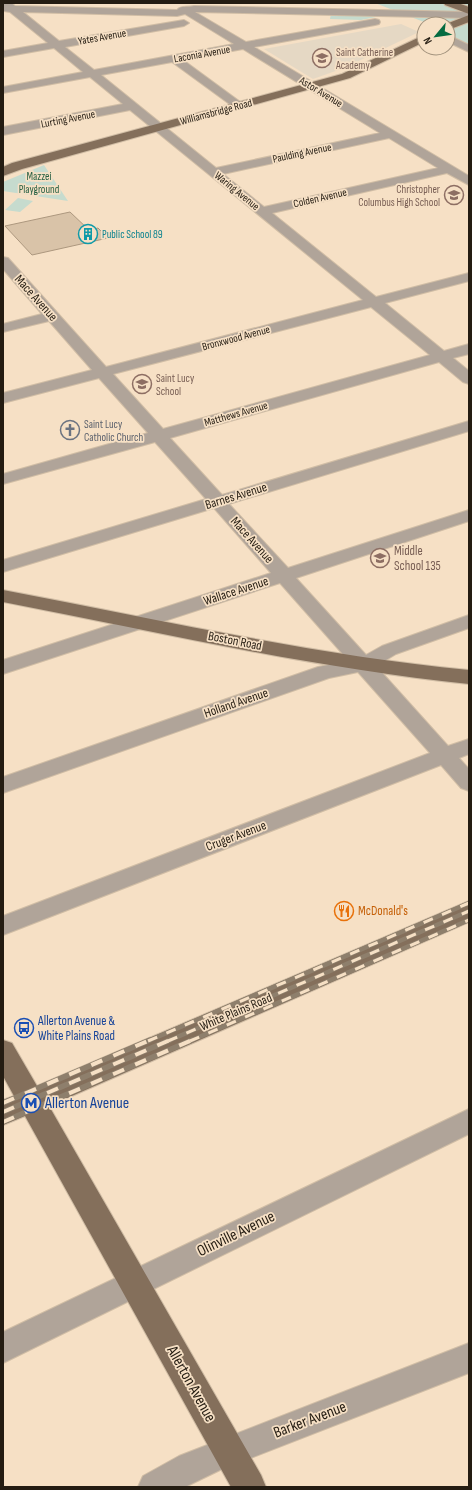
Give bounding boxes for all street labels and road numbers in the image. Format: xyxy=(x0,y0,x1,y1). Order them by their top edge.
street label: Yates Avenue xyxy=(77,26,127,48)
street label: Laconia Avenue xyxy=(173,43,231,65)
street label: Astor Avenue xyxy=(296,73,345,110)
street label: Williamsbridge Road xyxy=(179,96,254,128)
street label: Lurting Avenue xyxy=(40,107,96,131)
street label: Paulding Avenue xyxy=(271,140,333,166)
street label: Waring Avenue xyxy=(212,169,262,213)
street label: Colden Avenue xyxy=(292,186,348,210)
street label: Mace Avenue xyxy=(11,271,61,325)
street label: Bronxwood Avenue xyxy=(201,323,271,353)
street label: Matthews Avenue xyxy=(203,399,269,429)
street label: Barnes Avenue xyxy=(203,479,269,513)
street label: Mace Avenue xyxy=(227,513,277,567)
street label: Wallace Avenue xyxy=(202,573,270,609)
street label: Boston Road xyxy=(207,628,263,654)
street label: Holland Avenue xyxy=(202,685,270,721)
street label: Cruger Avenue xyxy=(204,817,268,855)
street label: White Plains Road xyxy=(197,990,275,1034)
street label: Olinville Avenue xyxy=(194,1207,278,1261)
street label: Allerton Avenue xyxy=(162,1342,220,1425)
street label: Barker Avenue xyxy=(271,1397,349,1443)

